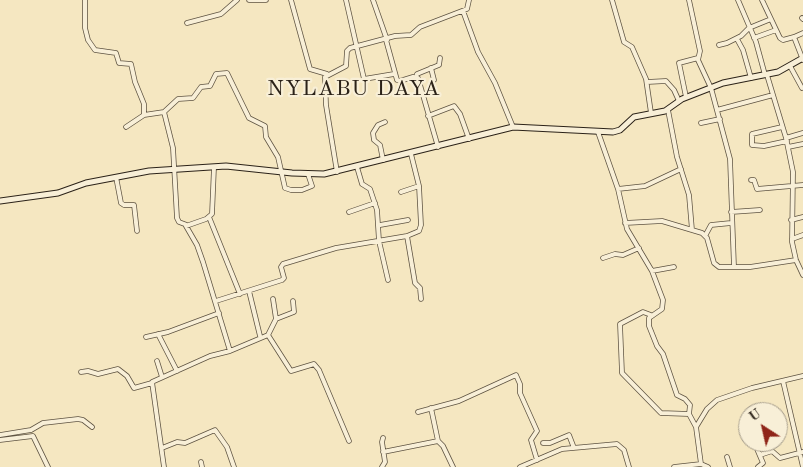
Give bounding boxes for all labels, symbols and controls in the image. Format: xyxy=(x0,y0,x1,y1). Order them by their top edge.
district label: NYLABU DAYA xyxy=(266,76,442,102)
north arrow xyxy=(738,402,788,452)
text: U xyxy=(746,407,764,424)

